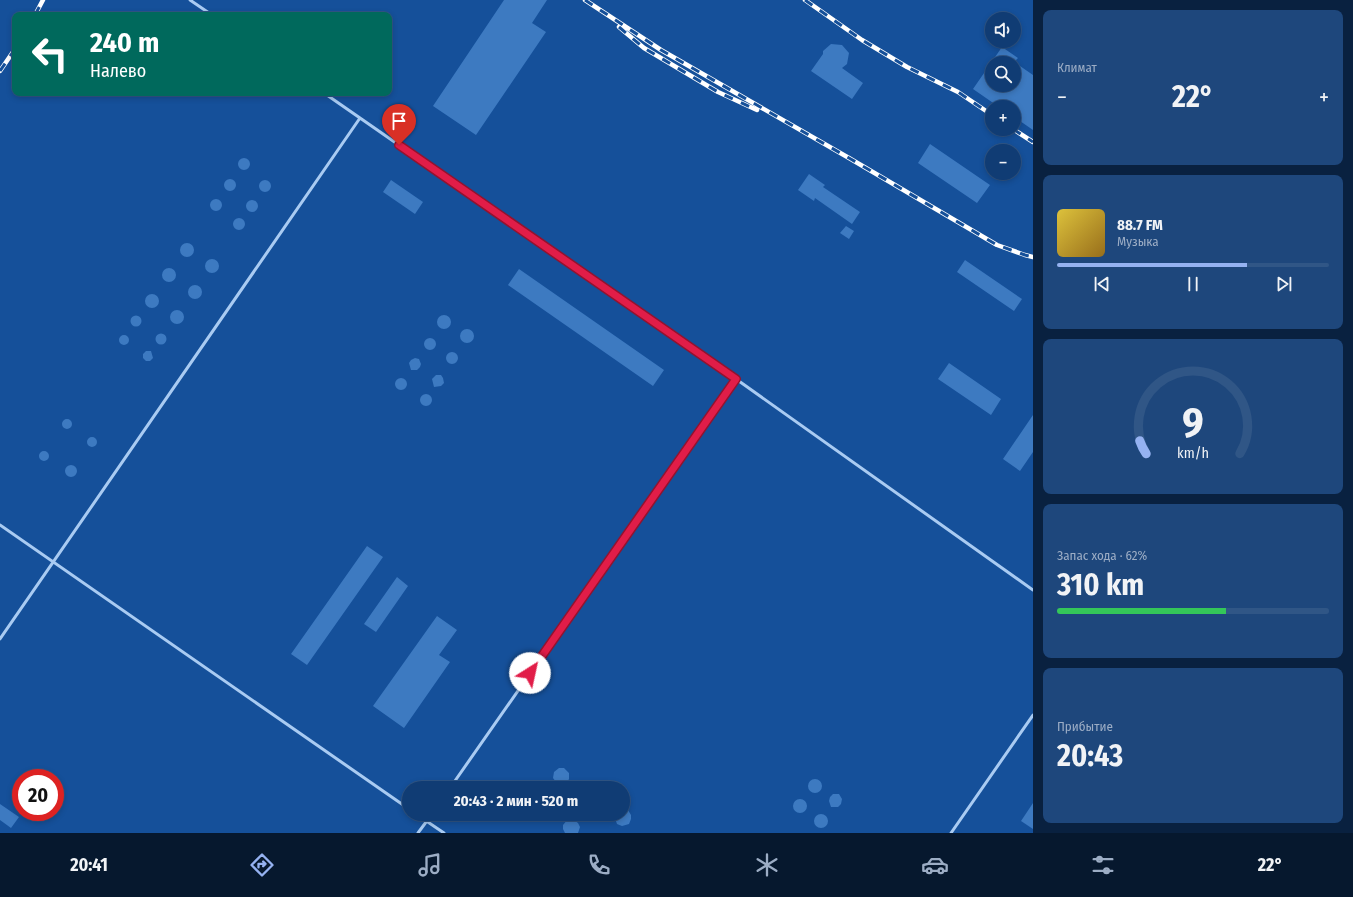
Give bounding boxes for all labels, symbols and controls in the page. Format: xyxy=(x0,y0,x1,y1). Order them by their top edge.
map controls xyxy=(985,12,1021,180)
button: sound xyxy=(985,12,1021,48)
text: 240 m xyxy=(90,26,159,59)
icon: left xyxy=(24,28,76,80)
button: search xyxy=(985,56,1021,92)
text: Налево xyxy=(90,60,146,82)
text: Климат xyxy=(1057,60,1097,75)
text: 22° xyxy=(1172,79,1214,115)
text: − xyxy=(1057,84,1067,111)
text: + xyxy=(1319,84,1329,111)
button: + xyxy=(985,100,1021,136)
pin xyxy=(382,104,416,145)
icon: arrive xyxy=(388,110,410,132)
button: − xyxy=(985,144,1021,180)
text: 88.7 FM xyxy=(1117,216,1163,234)
text: Музыка xyxy=(1117,234,1159,249)
icon: previous xyxy=(1091,273,1113,295)
icon: pause xyxy=(1182,273,1204,295)
icon: next xyxy=(1273,273,1295,295)
text: 9 xyxy=(1182,398,1204,448)
text: km/h xyxy=(1177,445,1209,462)
text: Запас хода · 62% xyxy=(1057,548,1147,563)
text: 310 km xyxy=(1057,567,1144,603)
position arrow xyxy=(509,652,551,694)
text: Прибытие xyxy=(1057,719,1113,734)
text: 20:43 xyxy=(1057,738,1123,774)
speed limit sign: 20 xyxy=(12,769,64,821)
text: 20:43 · 2 мин · 520 m xyxy=(454,792,578,810)
icon: directions xyxy=(248,851,276,879)
icon: music xyxy=(416,851,444,879)
icon: phone xyxy=(585,851,613,879)
icon: climate xyxy=(753,851,781,879)
icon: car xyxy=(921,851,949,879)
icon: filters xyxy=(1089,851,1117,879)
text: 20:41 xyxy=(70,854,108,876)
text: 22° xyxy=(1258,854,1283,876)

